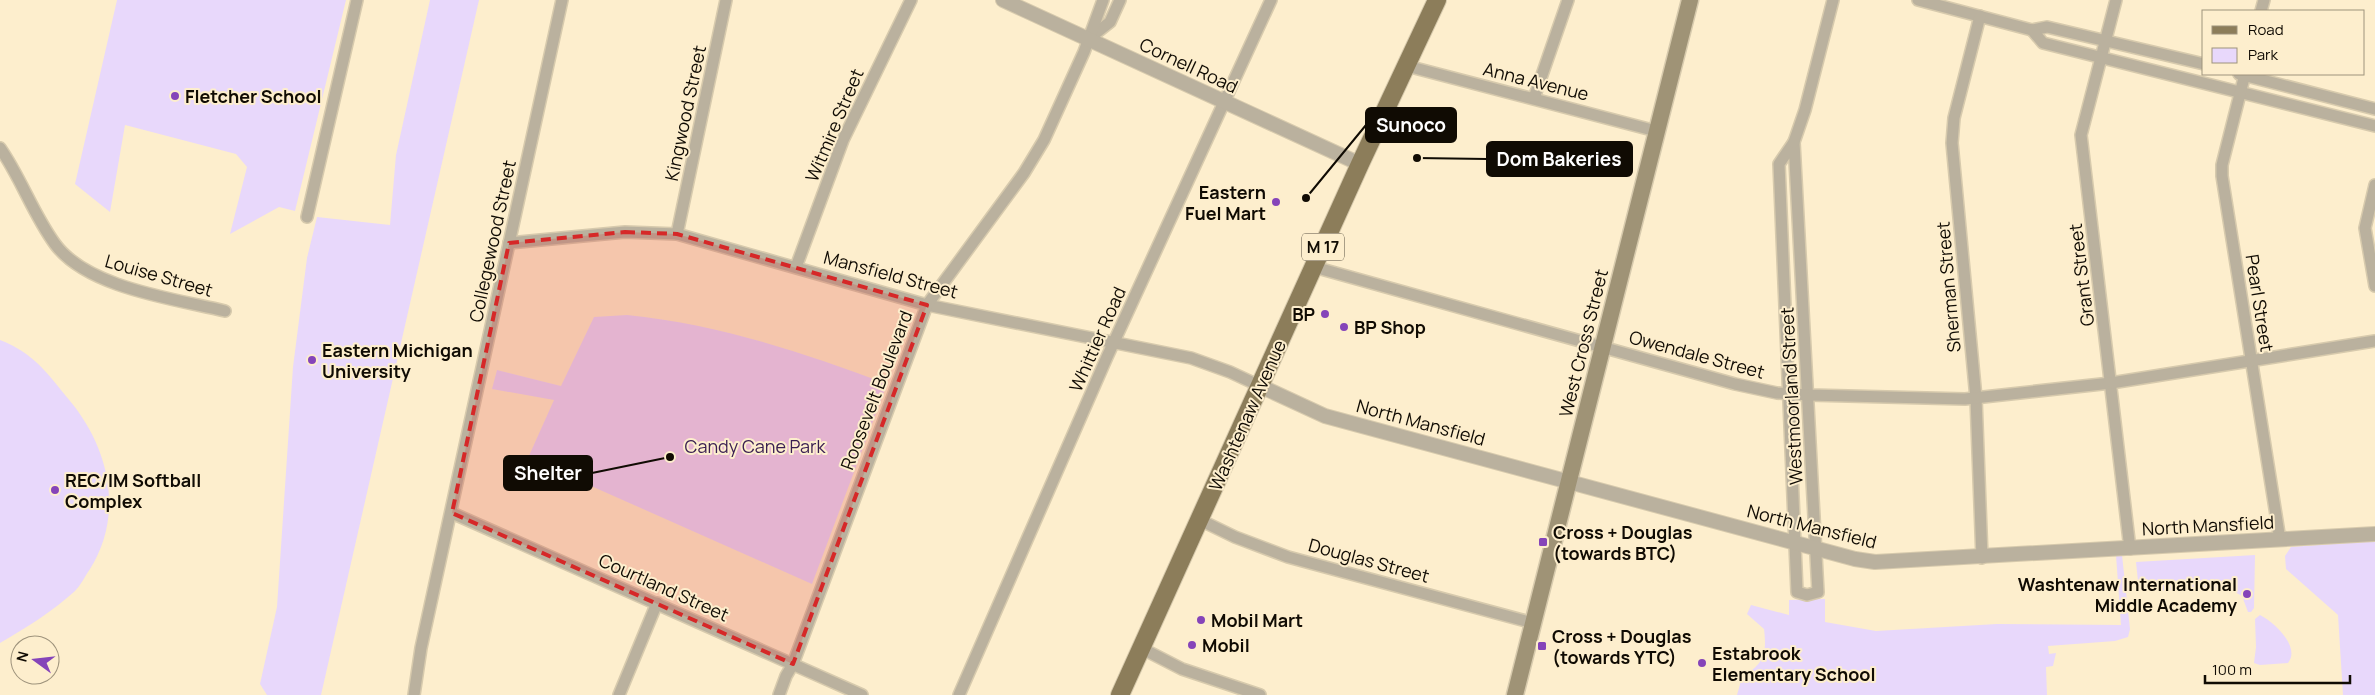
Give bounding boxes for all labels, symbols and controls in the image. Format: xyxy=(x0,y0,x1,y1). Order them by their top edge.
legend xyxy=(2202,10,2365,75)
text: Road xyxy=(2248,19,2284,40)
street label: Cornell Road xyxy=(1136,32,1242,98)
street label: Kingwood Street xyxy=(659,43,711,183)
text: Park xyxy=(2248,44,2278,65)
street label: Anna Avenue xyxy=(1481,56,1591,106)
street label: Witmire Street xyxy=(799,65,869,185)
place label: Fletcher School xyxy=(185,84,322,108)
marker: Fletcher School xyxy=(169,90,181,102)
callout: Sunoco xyxy=(1366,108,1456,142)
text: Sunoco xyxy=(1376,112,1446,138)
callout: Dom Bakeries xyxy=(1487,142,1632,176)
text: Dom Bakeries xyxy=(1497,146,1621,172)
street label: Collegewood Street xyxy=(463,158,521,324)
place label: Eastern Fuel Mart xyxy=(1185,180,1266,225)
marker: Eastern Fuel Mart xyxy=(1270,196,1282,208)
street label: Sherman Street xyxy=(1930,221,1966,353)
street label: Grant Street xyxy=(2063,222,2099,328)
road number: M 17 xyxy=(1302,233,1344,260)
street label: Mansfield Street xyxy=(821,245,961,303)
street label: Louise Street xyxy=(102,248,216,302)
street label: Pearl Street xyxy=(2240,253,2280,353)
street label: West Cross Street xyxy=(1553,267,1613,419)
street label: Whittier Road xyxy=(1063,283,1131,395)
place label: BP xyxy=(1292,302,1315,326)
street label: Roosevelt Boulevard xyxy=(835,307,917,473)
street label: Westmoorland Street xyxy=(1774,307,1808,485)
marker: BP xyxy=(1319,308,1331,320)
place label: BP Shop xyxy=(1354,315,1426,339)
marker: BP Shop xyxy=(1338,321,1350,333)
street label: Owendale Street xyxy=(1627,324,1767,384)
street label: Washtenaw Avenue xyxy=(1203,336,1291,494)
place label: Eastern Michigan University xyxy=(322,338,473,383)
marker: Eastern Michigan University xyxy=(306,354,318,366)
street label: North Mansfield xyxy=(1354,393,1488,451)
park label: Candy Cane Park xyxy=(685,434,826,458)
callout: Shelter xyxy=(504,456,592,490)
text: Shelter xyxy=(514,460,582,486)
place label: REC/IM Softball Complex xyxy=(65,468,201,513)
marker: REC/IM Softball Complex xyxy=(49,484,61,496)
street label: North Mansfield xyxy=(1745,498,1879,554)
street label: North Mansfield xyxy=(2141,510,2275,540)
place label: Cross + Douglas (towards BTC) xyxy=(1553,520,1693,565)
street label: Douglas Street xyxy=(1306,532,1432,588)
marker: Cross + Douglas (towards BTC) xyxy=(1537,536,1549,548)
street label: Courtland Street xyxy=(595,548,733,626)
place label: Washtenaw International Middle Academy xyxy=(2018,572,2237,617)
marker: Washtenaw International Middle Academy xyxy=(2241,588,2253,600)
place label: Mobil Mart xyxy=(1211,608,1303,632)
marker: Mobil Mart xyxy=(1195,614,1207,626)
place label: Cross + Douglas (towards YTC) xyxy=(1552,624,1692,669)
place label: Mobil xyxy=(1202,633,1250,657)
north arrow xyxy=(10,635,60,685)
marker: Mobil xyxy=(1186,639,1198,651)
marker: Cross + Douglas (towards YTC) xyxy=(1536,640,1548,652)
place label: Estabrook Elementary School xyxy=(1712,641,1875,686)
text: N xyxy=(11,649,32,664)
scale bar xyxy=(2205,652,2350,684)
marker: Estabrook Elementary School xyxy=(1696,657,1708,669)
text: 100 m xyxy=(2212,659,2252,680)

